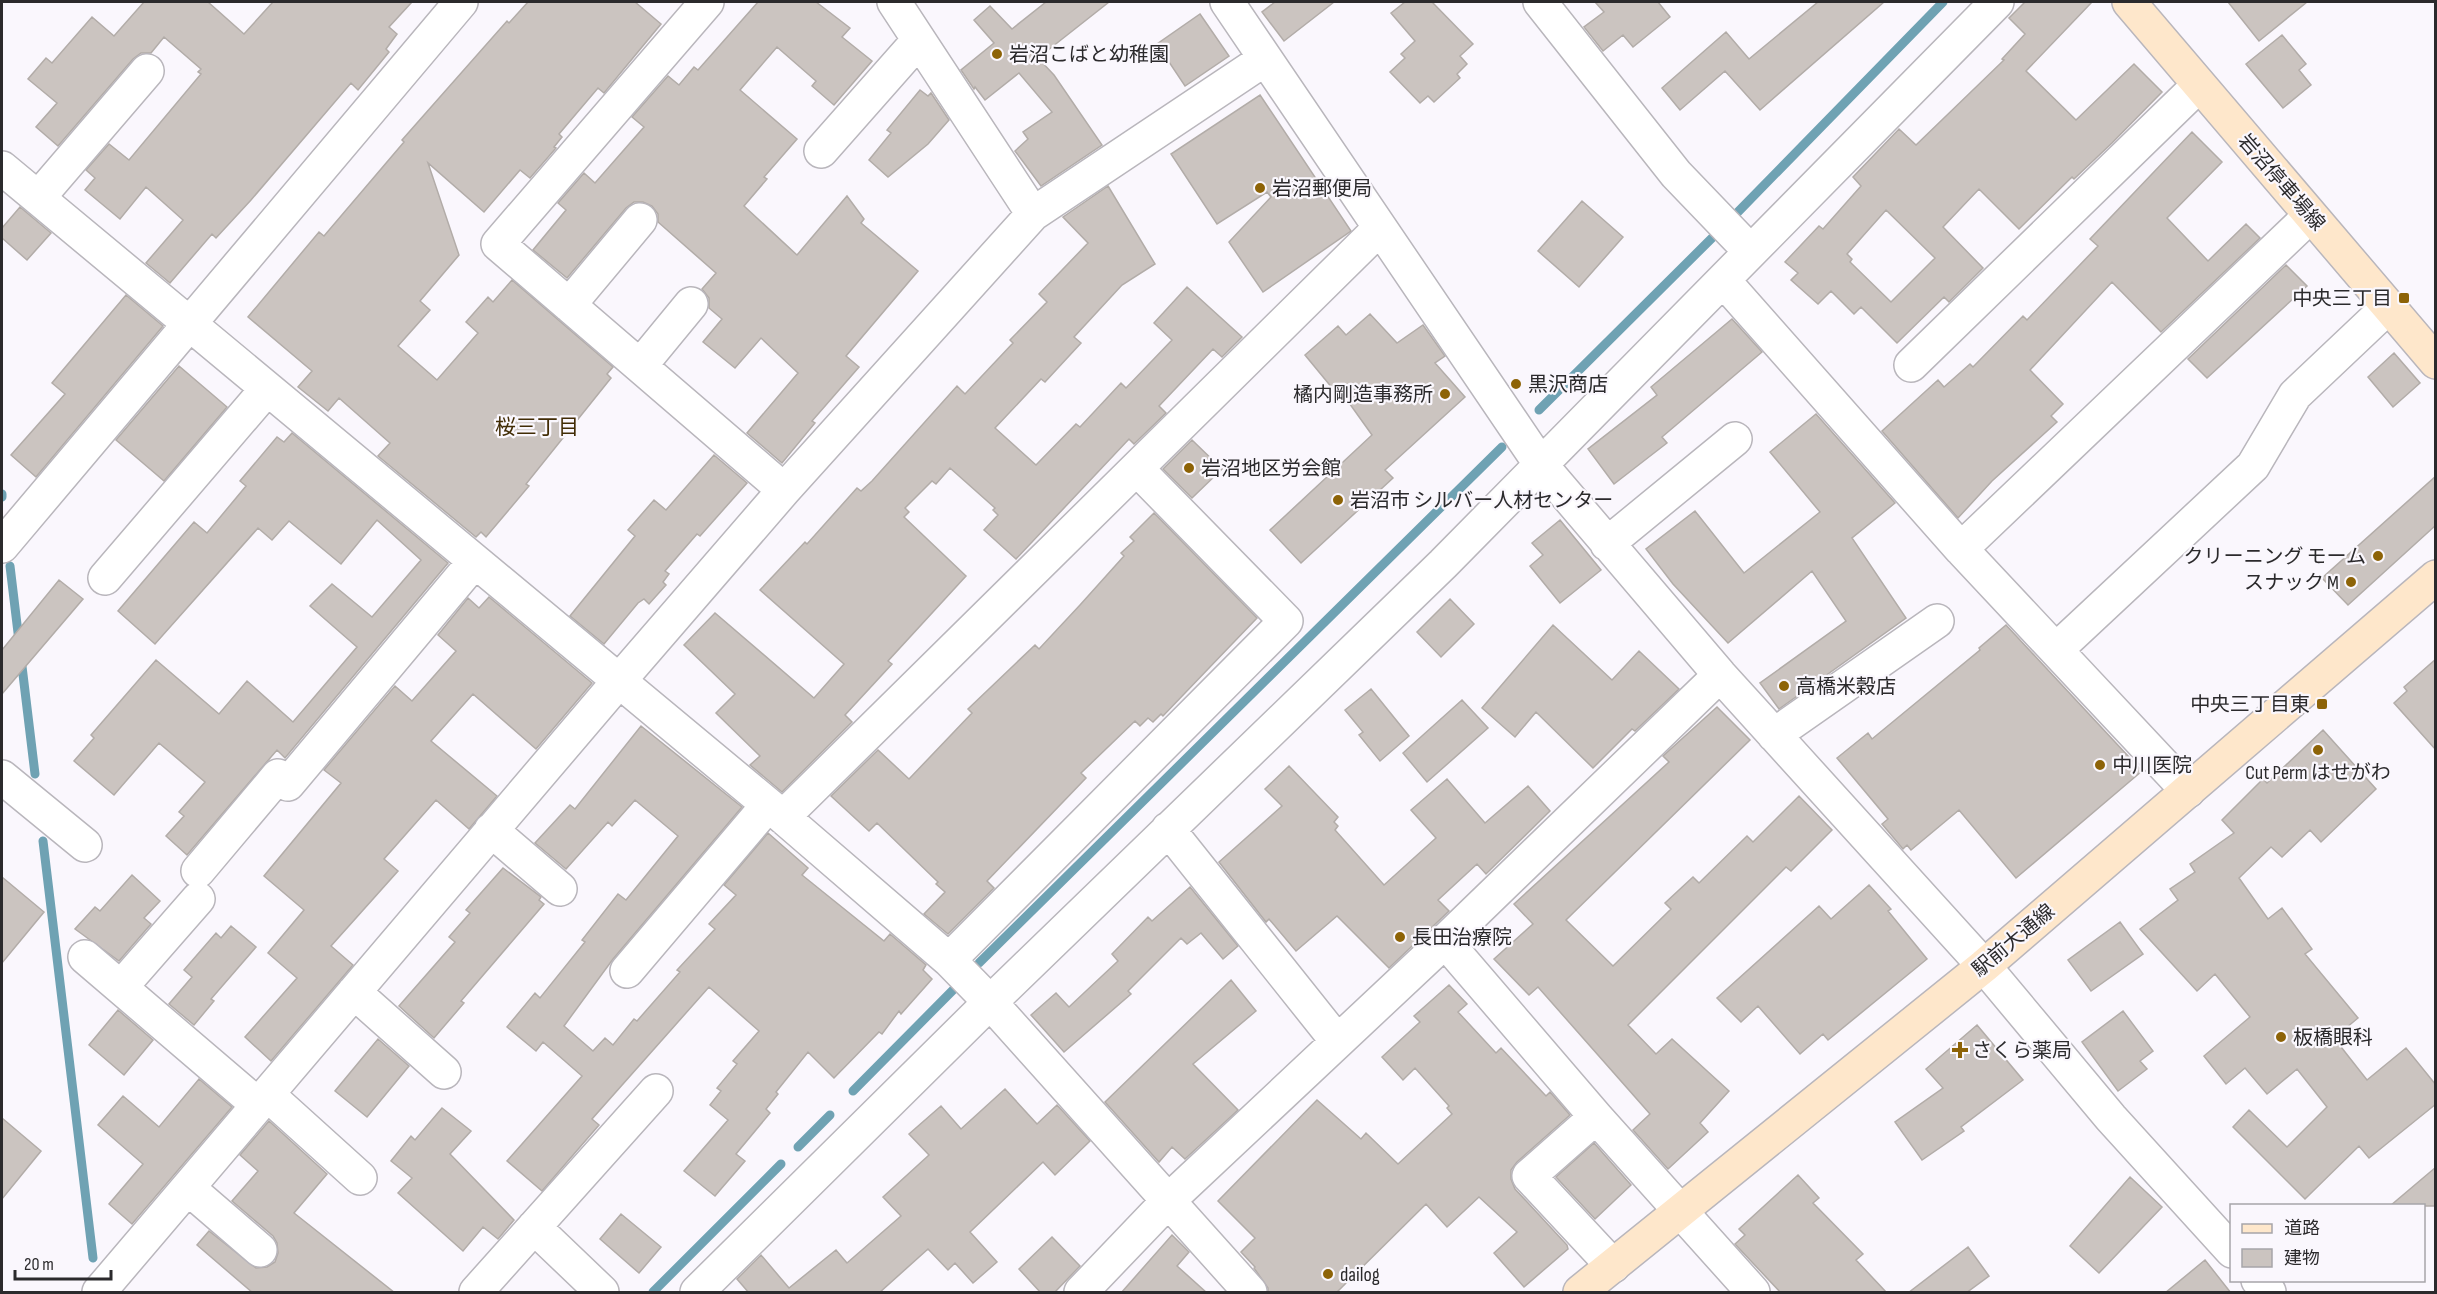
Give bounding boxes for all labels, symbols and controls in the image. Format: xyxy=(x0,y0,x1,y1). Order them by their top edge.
place label: 岩沼こばと幼稚園 xyxy=(1009,43,1169,67)
marker: 岩沼こばと幼稚園 xyxy=(990,47,1004,61)
street label: 岩沼停車場線 xyxy=(2233,130,2330,236)
place label: 岩沼郵便局 xyxy=(1272,177,1372,201)
marker: 岩沼郵便局 xyxy=(1253,181,1267,195)
place label: 中央三丁目 xyxy=(2292,287,2392,311)
marker: 中央三丁目 xyxy=(2397,291,2411,305)
place label: 黒沢商店 xyxy=(1528,373,1608,397)
marker: 黒沢商店 xyxy=(1509,377,1523,391)
place label: 橘内剛造事務所 xyxy=(1293,383,1433,407)
marker: 橘内剛造事務所 xyxy=(1438,387,1452,401)
district label: 桜三丁目 xyxy=(495,415,579,440)
place label: 岩沼地区労会館 xyxy=(1201,457,1341,481)
marker: 岩沼地区労会館 xyxy=(1182,461,1196,475)
place label: 岩沼市 シルバー人材センター xyxy=(1350,489,1613,513)
marker: 岩沼市 シルバー人材センター xyxy=(1331,493,1345,507)
place label: クリーニング モーム xyxy=(2183,545,2366,569)
marker: クリーニング モーム xyxy=(2371,549,2385,563)
place label: スナック M xyxy=(2244,571,2339,595)
marker: スナック M xyxy=(2344,575,2358,589)
place label: 高橋米穀店 xyxy=(1796,675,1896,699)
marker: 高橋米穀店 xyxy=(1777,679,1791,693)
place label: 中央三丁目東 xyxy=(2190,693,2310,717)
marker: 中央三丁目東 xyxy=(2315,697,2329,711)
marker: Cut Perm はせがわ xyxy=(2311,743,2325,757)
place label: 中川医院 xyxy=(2112,754,2192,778)
marker: 中川医院 xyxy=(2093,758,2107,772)
place label: Cut Perm はせがわ xyxy=(2245,761,2391,785)
street label: 駅前大通線 xyxy=(1968,899,2060,982)
place label: 長田治療院 xyxy=(1412,926,1512,950)
marker: 長田治療院 xyxy=(1393,930,1407,944)
place label: 板橋眼科 xyxy=(2293,1026,2373,1050)
marker: 板橋眼科 xyxy=(2274,1030,2288,1044)
place label: さくら薬局 xyxy=(1972,1039,2072,1063)
marker: さくら薬局 xyxy=(1953,1043,1967,1057)
legend xyxy=(2230,1204,2425,1282)
text: 道路 xyxy=(2284,1218,2320,1239)
scale bar xyxy=(15,1243,111,1281)
text: 建物 xyxy=(2284,1248,2320,1269)
text: 20 m xyxy=(24,1254,54,1275)
place label: dailog xyxy=(1340,1263,1380,1287)
marker: dailog xyxy=(1321,1267,1335,1281)

